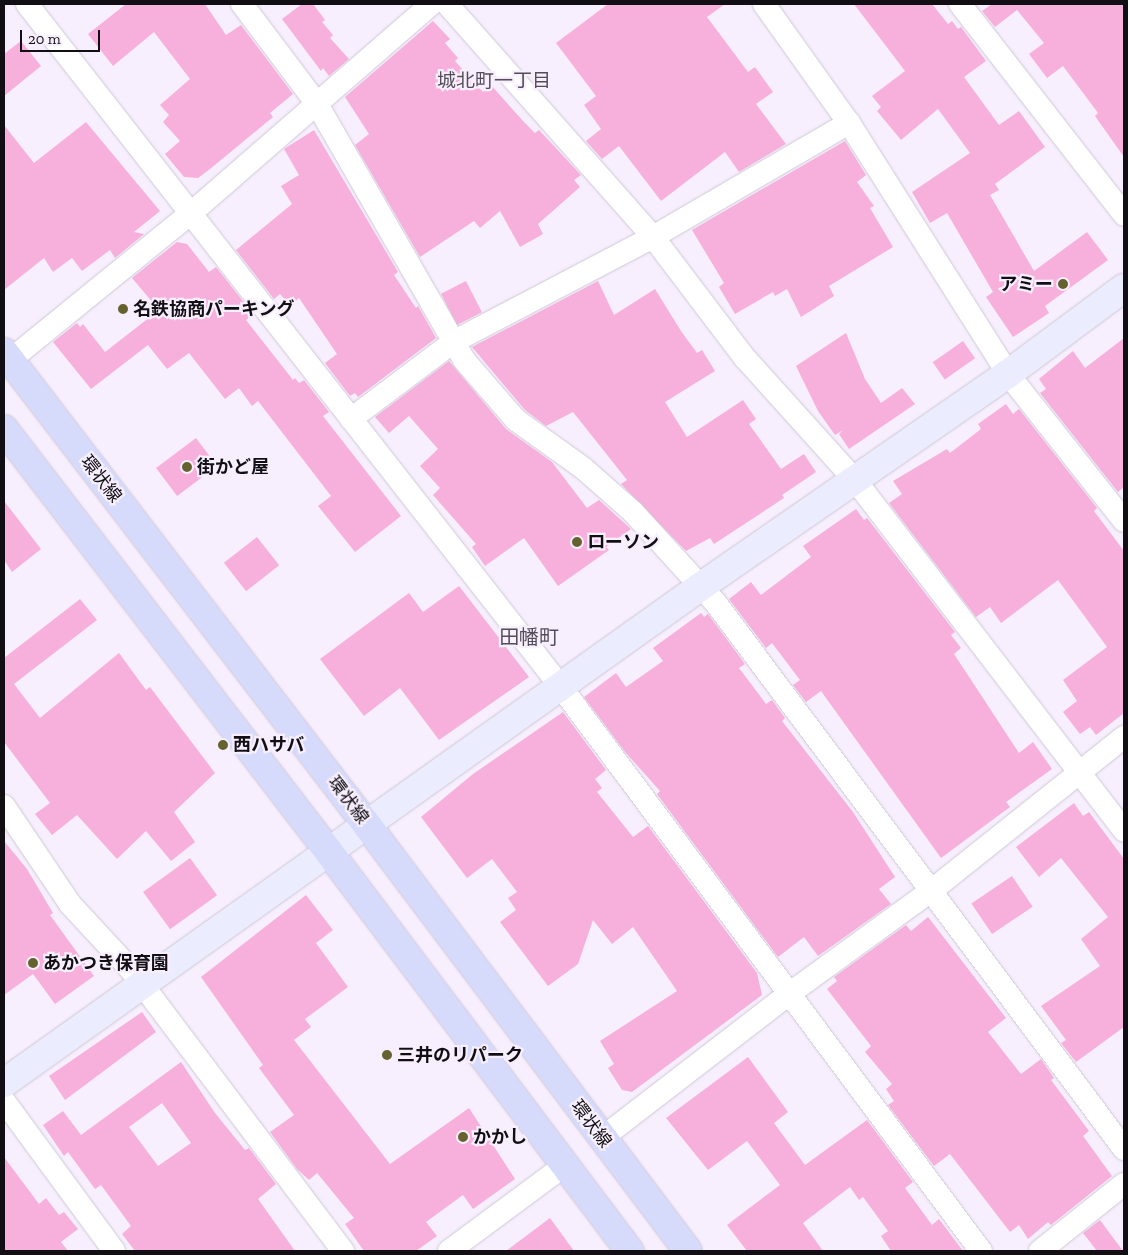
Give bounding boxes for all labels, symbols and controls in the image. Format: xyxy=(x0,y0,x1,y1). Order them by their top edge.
scale bar xyxy=(22,20,102,52)
text: 20 m xyxy=(28,30,61,48)
district label: 城北町一丁目 xyxy=(437,70,551,92)
place label: アミー xyxy=(999,273,1053,295)
marker: アミー xyxy=(1057,278,1069,290)
place label: 名鉄協商パーキング xyxy=(133,298,295,320)
marker: 名鉄協商パーキング xyxy=(117,303,129,315)
street label: 環状線 xyxy=(76,451,126,507)
place label: 街かど屋 xyxy=(197,456,269,478)
marker: 街かど屋 xyxy=(181,461,193,473)
place label: ローソン xyxy=(587,531,659,553)
marker: ローソン xyxy=(571,536,583,548)
district label: 田幡町 xyxy=(499,625,559,649)
place label: 西ハサバ xyxy=(233,734,305,756)
marker: 西ハサバ xyxy=(217,739,229,751)
street label: 環状線 xyxy=(323,772,373,828)
place label: あかつき保育園 xyxy=(43,952,169,974)
marker: あかつき保育園 xyxy=(27,957,39,969)
place label: 三井のリパーク xyxy=(397,1044,523,1066)
marker: 三井のリパーク xyxy=(381,1049,393,1061)
street label: 環状線 xyxy=(566,1096,616,1152)
place label: かかし xyxy=(473,1126,527,1148)
marker: かかし xyxy=(457,1131,469,1143)

